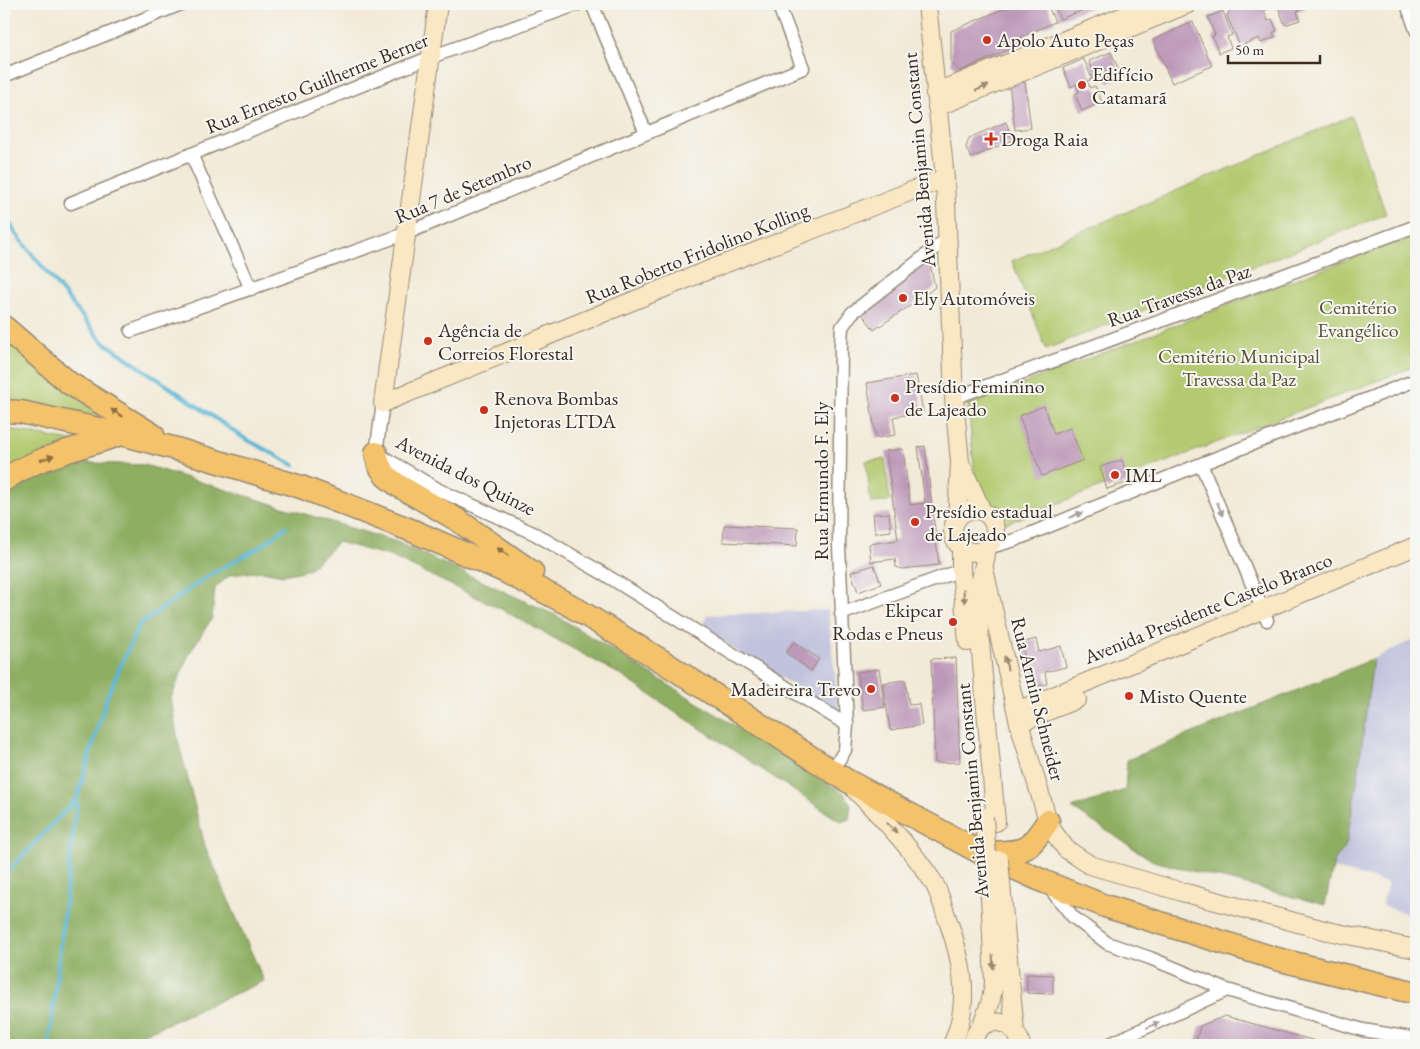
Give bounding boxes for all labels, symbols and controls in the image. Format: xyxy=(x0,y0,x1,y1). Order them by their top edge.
street label: Rua Ernesto Guilherme Berner xyxy=(202,26,432,140)
place label: Apolo Auto Peças xyxy=(996,27,1134,53)
scale bar xyxy=(1228,32,1320,64)
marker: Apolo Auto Peças xyxy=(981,34,993,46)
text: 50 m xyxy=(1235,40,1264,59)
street label: Avenida Benjamin Constant xyxy=(897,51,941,270)
place label: Edifício Catamarã xyxy=(1092,61,1167,110)
marker: Edifício Catamarã xyxy=(1076,79,1088,91)
one-way arrow xyxy=(975,84,989,92)
place label: Droga Raia xyxy=(1001,126,1088,152)
marker: Droga Raia xyxy=(985,133,997,145)
street label: Rua 7 de Setembro xyxy=(391,148,535,229)
street label: Rua Roberto Fridolino Kolling xyxy=(582,196,813,310)
street label: Rua Travessa da Paz xyxy=(1104,257,1255,333)
place label: Ely Automóveis xyxy=(913,285,1035,311)
marker: Ely Automóveis xyxy=(897,292,909,304)
park label: Cemitério Evangélico xyxy=(1317,294,1399,343)
place label: Agência de Correios Florestal xyxy=(437,317,574,366)
marker: Agência de Correios Florestal xyxy=(422,335,434,347)
park label: Cemitério Municipal Travessa da Paz xyxy=(1158,343,1320,392)
place label: Presídio Feminino de Lajeado xyxy=(905,373,1045,422)
place label: Renova Bombas Injetoras LTDA xyxy=(494,385,618,434)
marker: Presídio Feminino de Lajeado xyxy=(889,392,901,404)
street label: Rua Ermundo F. Ely xyxy=(808,401,834,561)
marker: Renova Bombas Injetoras LTDA xyxy=(478,404,490,416)
one-way arrow xyxy=(110,408,124,417)
street label: Avenida dos Quinze xyxy=(391,428,540,521)
one-way arrow xyxy=(40,454,55,462)
place label: IML xyxy=(1125,462,1162,488)
marker: IML xyxy=(1109,469,1121,481)
place label: Presídio estadual de Lajeado xyxy=(925,498,1053,547)
one-way arrow xyxy=(1217,502,1225,516)
one-way arrow xyxy=(1069,511,1083,519)
marker: Presídio estadual de Lajeado xyxy=(909,516,921,528)
street label: Avenida Presidente Castelo Branco xyxy=(1079,546,1336,670)
one-way arrow xyxy=(496,547,509,557)
one-way arrow xyxy=(960,589,968,605)
place label: Ekipcar Rodas e Pneus xyxy=(832,597,943,646)
street label: Rua Armin Schneider xyxy=(1005,614,1071,784)
marker: Ekipcar Rodas e Pneus xyxy=(947,616,959,628)
one-way arrow xyxy=(1002,656,1010,671)
place label: Madeireira Trevo xyxy=(731,676,861,702)
street label: Avenida Benjamin Constant xyxy=(950,682,994,901)
marker: Madeireira Trevo xyxy=(865,683,877,695)
place label: Misto Quente xyxy=(1139,683,1247,709)
marker: Misto Quente xyxy=(1123,690,1135,702)
one-way arrow xyxy=(886,822,898,834)
one-way arrow xyxy=(990,954,998,970)
one-way arrow xyxy=(1146,1020,1160,1028)

